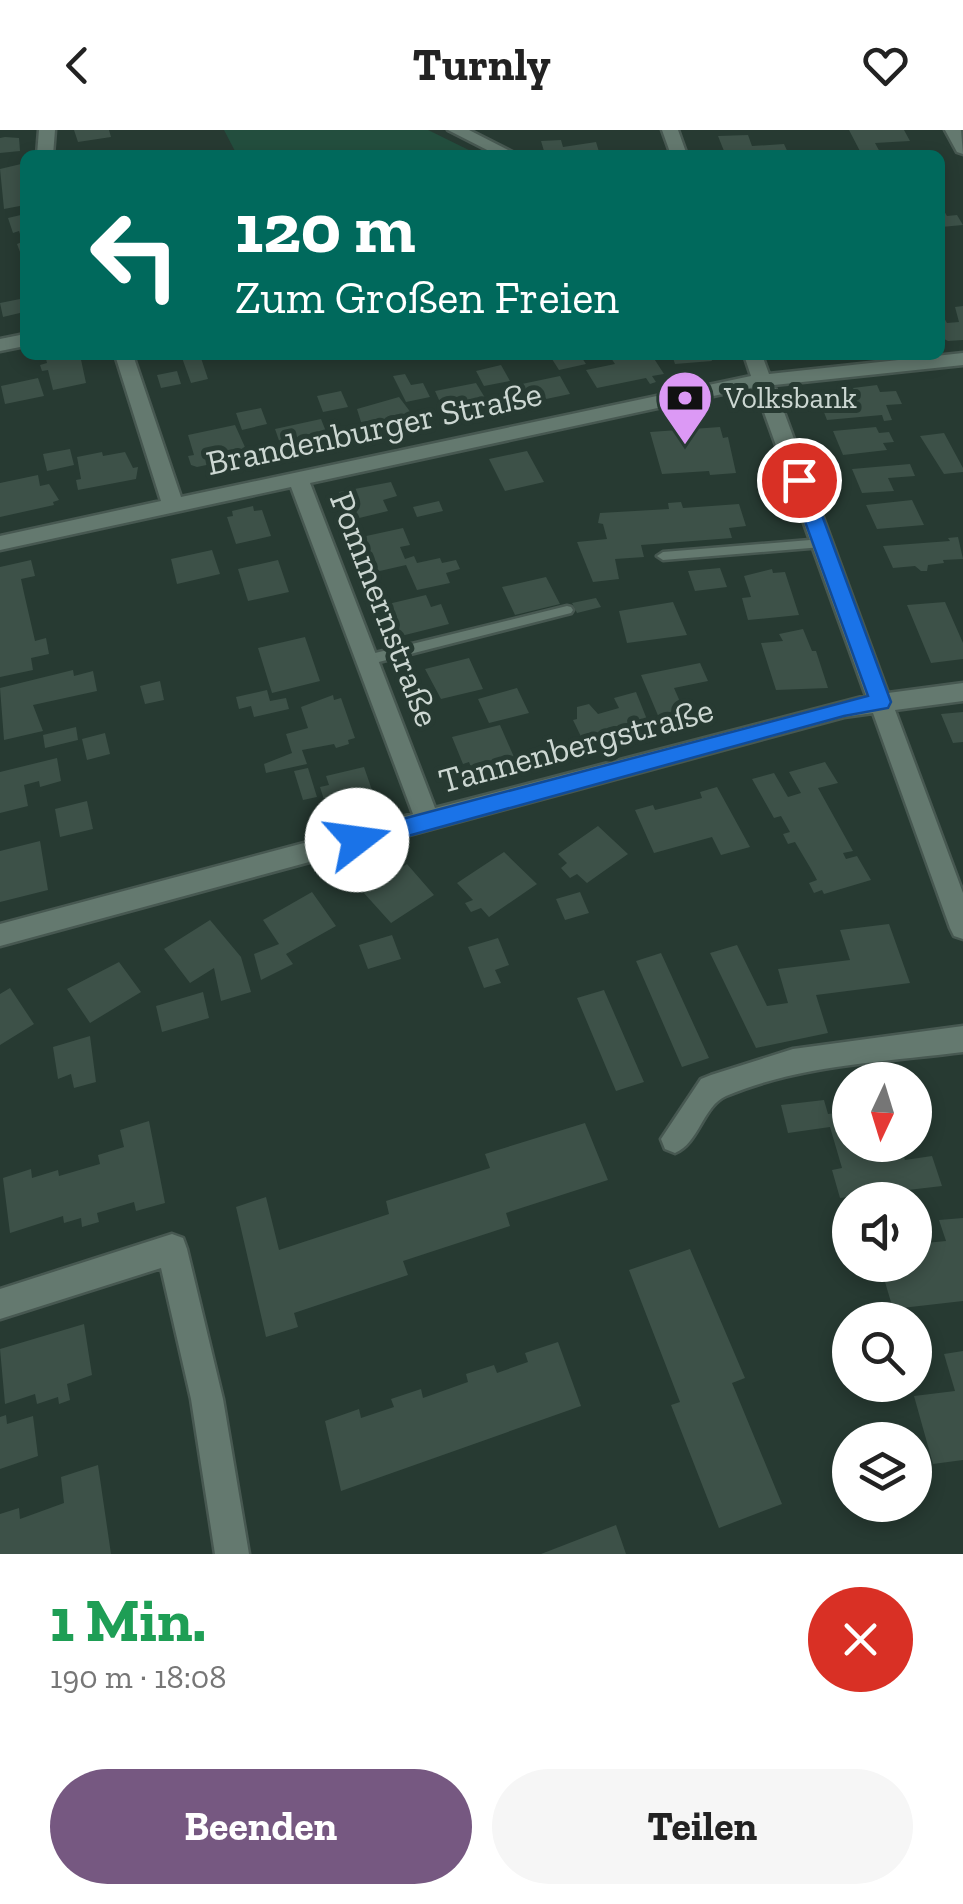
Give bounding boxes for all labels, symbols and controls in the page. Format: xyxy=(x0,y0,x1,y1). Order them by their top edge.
icon: back xyxy=(50,38,105,93)
text: Turnly xyxy=(412,38,551,92)
icon: heart xyxy=(858,38,913,93)
text: 120 m xyxy=(235,186,416,270)
icon: left xyxy=(70,190,200,320)
text: Zum Großen Freien xyxy=(235,271,619,325)
bank icon: Volksbank xyxy=(655,368,715,447)
street label: Brandenburger Straße xyxy=(202,372,546,484)
place label: Volksbank xyxy=(723,380,857,416)
pin xyxy=(757,438,842,523)
icon: arrive xyxy=(772,453,827,508)
street label: Pommernstraße xyxy=(321,486,449,732)
street label: Tannenbergstraße xyxy=(434,688,718,802)
position arrow xyxy=(305,788,409,892)
north arrow xyxy=(832,1062,932,1162)
map controls xyxy=(832,1062,932,1522)
button: sound xyxy=(832,1182,932,1282)
button: search xyxy=(832,1302,932,1402)
button: layers xyxy=(832,1422,932,1522)
text: 1 Min. xyxy=(50,1584,206,1656)
button: close xyxy=(808,1587,913,1692)
text: 190 m · 18:08 xyxy=(50,1658,227,1696)
button: Beenden xyxy=(50,1769,472,1884)
button: Teilen xyxy=(492,1769,913,1884)

